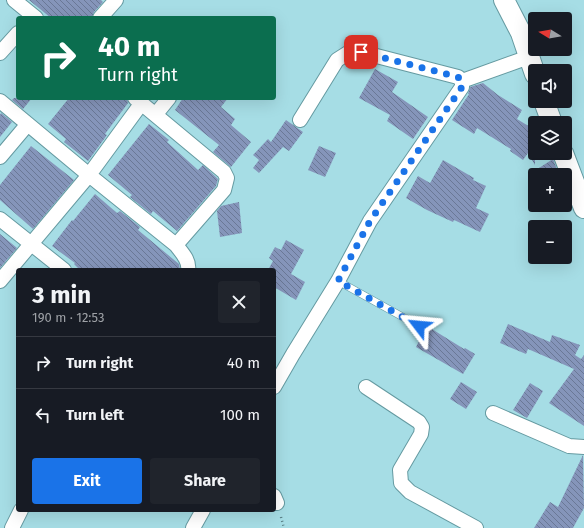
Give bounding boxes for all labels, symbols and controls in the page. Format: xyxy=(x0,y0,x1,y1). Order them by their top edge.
north arrow xyxy=(528,12,572,56)
map controls xyxy=(528,12,572,264)
text: 40 m xyxy=(98,30,161,63)
icon: right xyxy=(32,32,84,84)
pin xyxy=(344,35,378,69)
icon: arrive xyxy=(350,41,372,63)
text: Turn right xyxy=(98,64,178,86)
button: sound xyxy=(528,64,572,108)
button: layers xyxy=(528,116,572,160)
button: + xyxy=(528,168,572,212)
button: − xyxy=(528,220,572,264)
text: 3 min xyxy=(32,281,91,309)
button: close xyxy=(218,281,260,323)
position arrow xyxy=(398,305,440,347)
text: 190 m · 12:53 xyxy=(32,310,104,325)
icon: right xyxy=(32,352,54,374)
text: Turn right xyxy=(66,354,133,372)
text: 40 m xyxy=(227,354,260,372)
icon: left xyxy=(32,404,54,426)
text: Turn left xyxy=(66,406,124,424)
text: 100 m xyxy=(220,406,260,424)
button: Exit xyxy=(32,458,142,504)
button: Share xyxy=(150,458,260,504)

